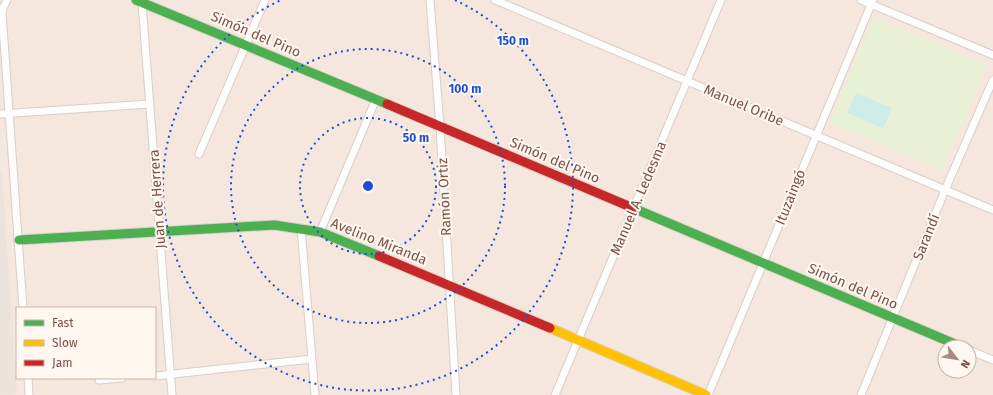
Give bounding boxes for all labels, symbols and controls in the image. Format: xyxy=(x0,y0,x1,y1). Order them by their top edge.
street label: Simón del Pino xyxy=(208,8,303,61)
text: 150 m xyxy=(497,34,529,48)
street label: Manuel Oribe xyxy=(701,81,786,130)
text: 100 m xyxy=(449,82,481,96)
text: 50 m xyxy=(403,131,429,145)
street label: Simón del Pino xyxy=(507,134,602,187)
street label: Manuel A. Ledesma xyxy=(607,139,670,258)
street label: Juan de Herrera xyxy=(146,149,169,249)
street label: Ramón Ortiz xyxy=(434,157,455,236)
street label: Ituzaingó xyxy=(772,167,809,227)
centre of rings xyxy=(361,179,375,193)
street label: Sarandí xyxy=(910,211,943,263)
street label: Avelino Miranda xyxy=(328,214,429,268)
street label: Simón del Pino xyxy=(805,260,900,313)
legend xyxy=(16,307,156,379)
text: Fast xyxy=(52,316,74,330)
text: Slow xyxy=(52,336,78,350)
north arrow xyxy=(937,339,977,379)
text: Jam xyxy=(52,356,72,370)
text: N xyxy=(958,357,973,370)

